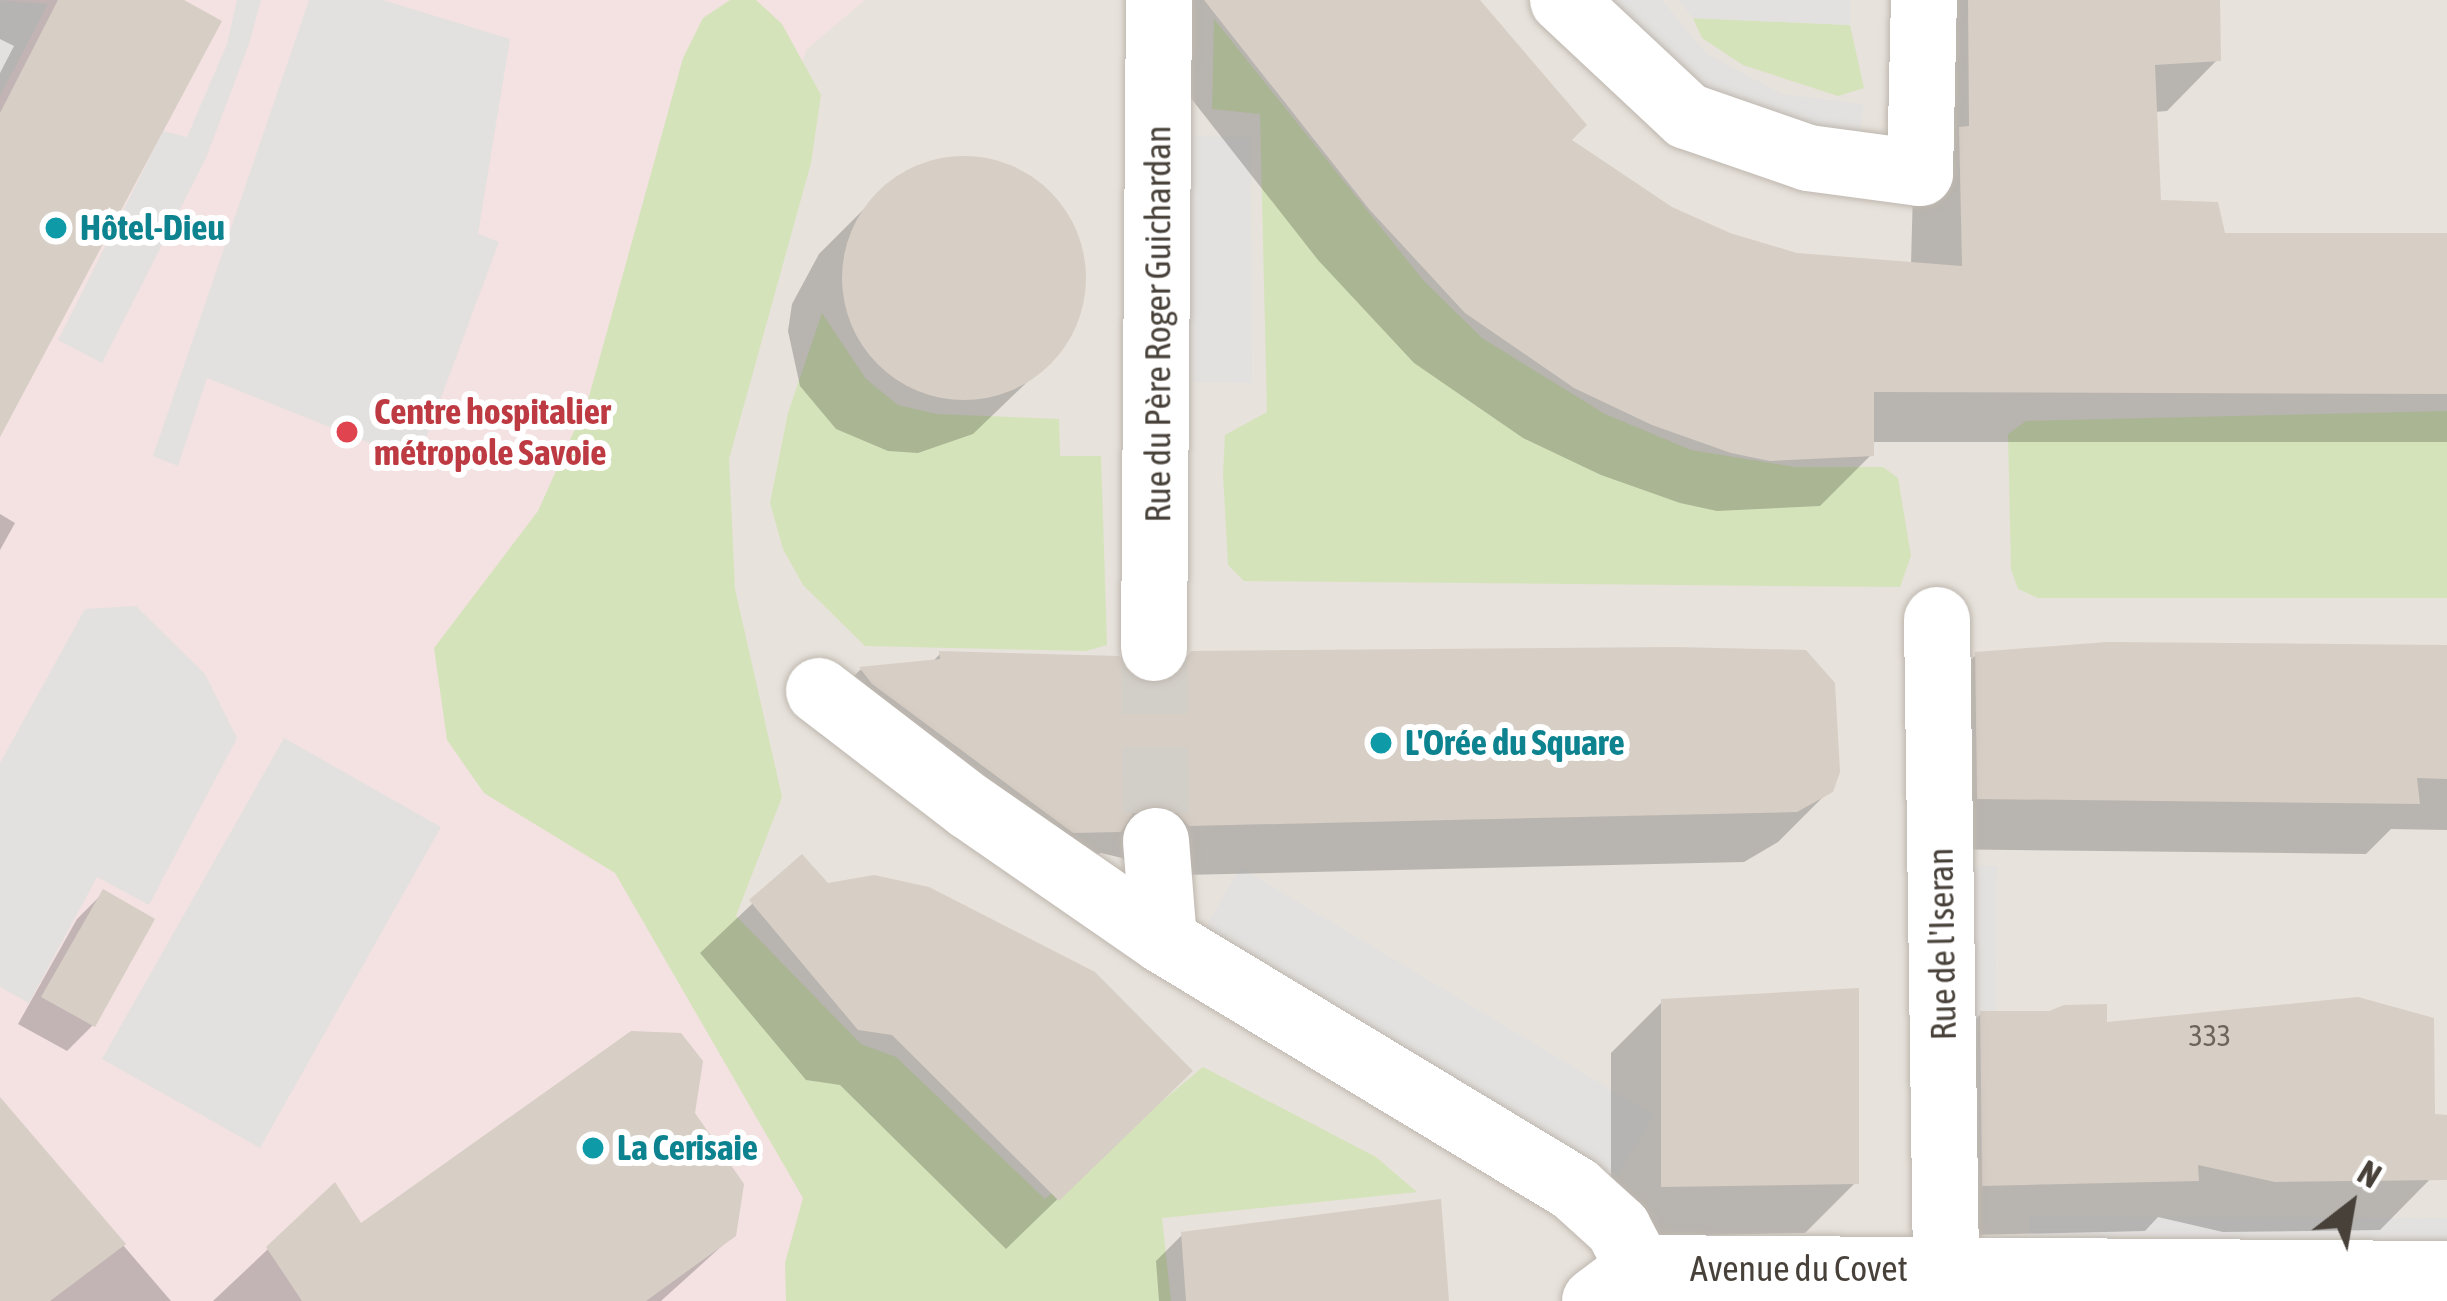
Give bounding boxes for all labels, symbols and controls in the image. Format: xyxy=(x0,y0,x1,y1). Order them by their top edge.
street label: Rue du Père Roger Guichardan xyxy=(1136,125,1180,523)
place label: Hôtel-Dieu xyxy=(80,206,225,250)
marker: Hôtel-Dieu xyxy=(43,215,69,241)
place label: Centre hospitalier métropole Savoie xyxy=(374,389,611,474)
marker: Centre hospitalier métropole Savoie xyxy=(331,416,363,448)
place label: L'Orée du Square xyxy=(1405,721,1625,765)
marker: L'Orée du Square xyxy=(1368,730,1394,756)
street label: Rue de l'Iseran xyxy=(1919,847,1965,1041)
house number: 333 xyxy=(2189,1017,2231,1053)
place label: La Cerisaie xyxy=(617,1126,758,1170)
marker: La Cerisaie xyxy=(580,1135,606,1161)
north arrow xyxy=(2291,1145,2411,1265)
text: N xyxy=(2351,1153,2388,1195)
street label: Avenue du Covet xyxy=(1690,1247,1908,1291)

